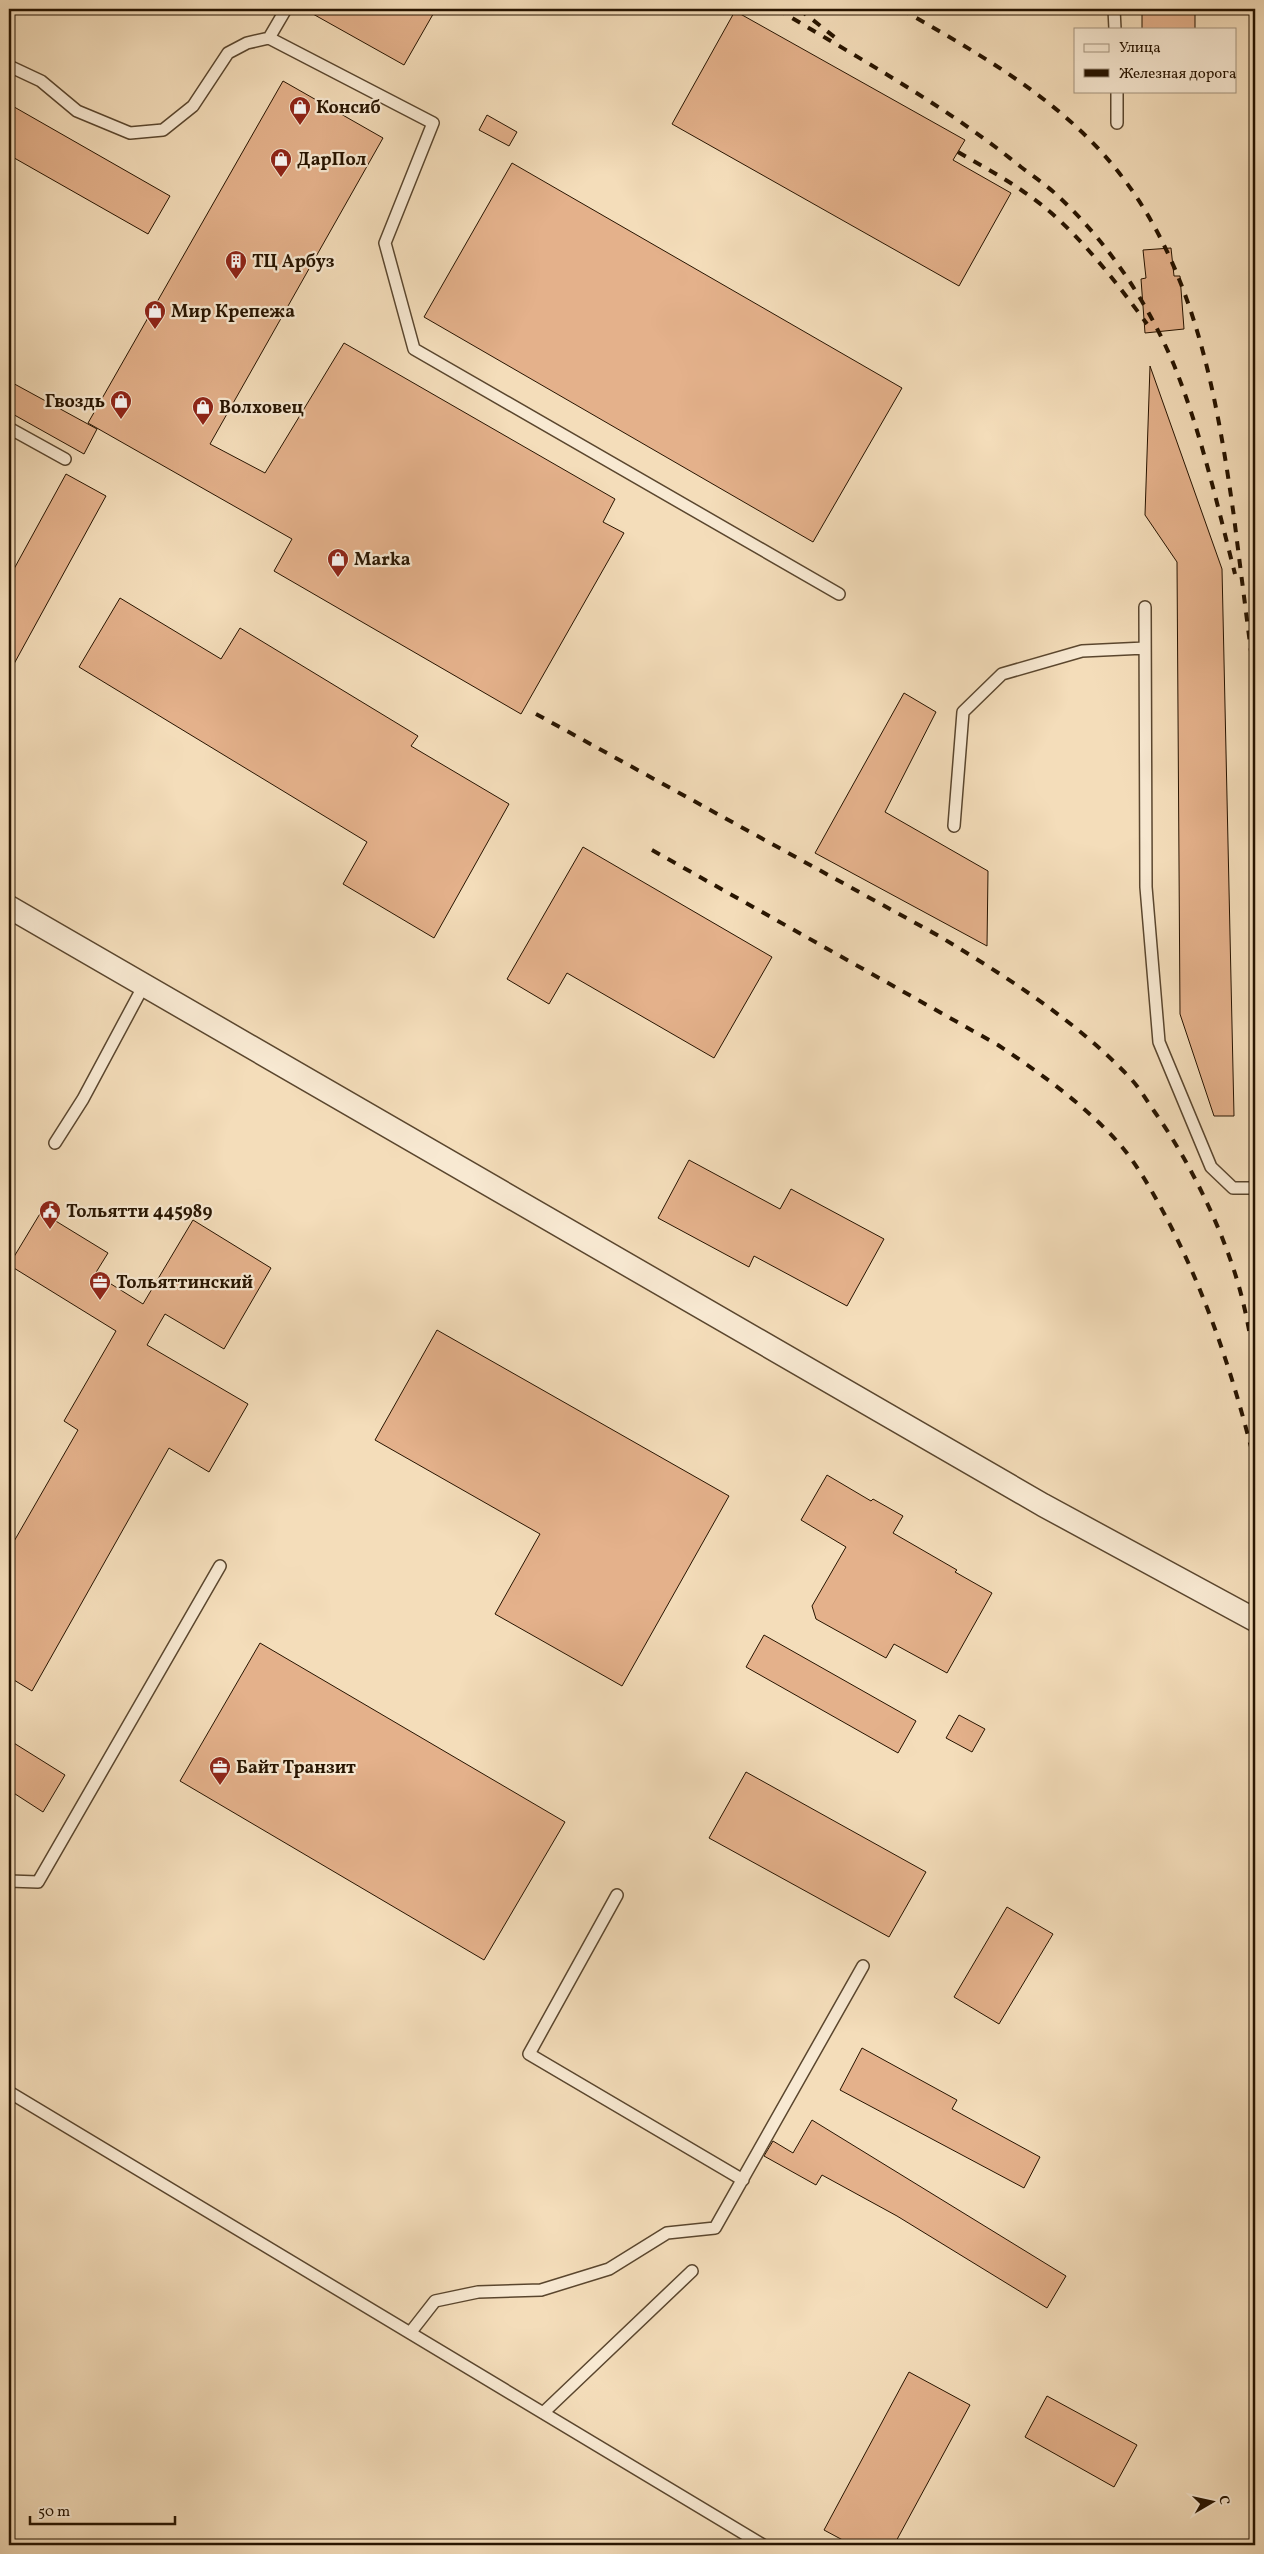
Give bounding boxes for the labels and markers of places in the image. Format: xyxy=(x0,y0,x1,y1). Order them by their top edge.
shop icon: Консиб xyxy=(288,95,312,126)
place label: Консиб xyxy=(316,96,381,121)
shop icon: ДарПол xyxy=(269,147,293,178)
place label: ДарПол xyxy=(297,148,366,173)
building icon: ТЦ Арбуз xyxy=(224,249,248,280)
place label: ТЦ Арбуз xyxy=(252,250,335,275)
shop icon: Мир Крепежа xyxy=(143,299,167,330)
place label: Мир Крепежа xyxy=(171,300,295,325)
shop icon: Гвоздь xyxy=(109,389,133,420)
place label: Гвоздь xyxy=(45,390,105,415)
shop icon: Волховец xyxy=(191,395,215,426)
place label: Волховец xyxy=(219,396,304,421)
shop icon: Marka xyxy=(326,547,350,578)
place label: Marka xyxy=(354,548,411,573)
public building icon: Тольятти 445989 xyxy=(38,1199,62,1230)
place label: Тольятти 445989 xyxy=(66,1200,212,1225)
office icon: Тольяттинский xyxy=(88,1270,112,1301)
place label: Тольяттинский xyxy=(116,1271,253,1296)
office icon: Байт Транзит xyxy=(208,1755,232,1786)
place label: Байт Транзит xyxy=(236,1756,356,1781)

